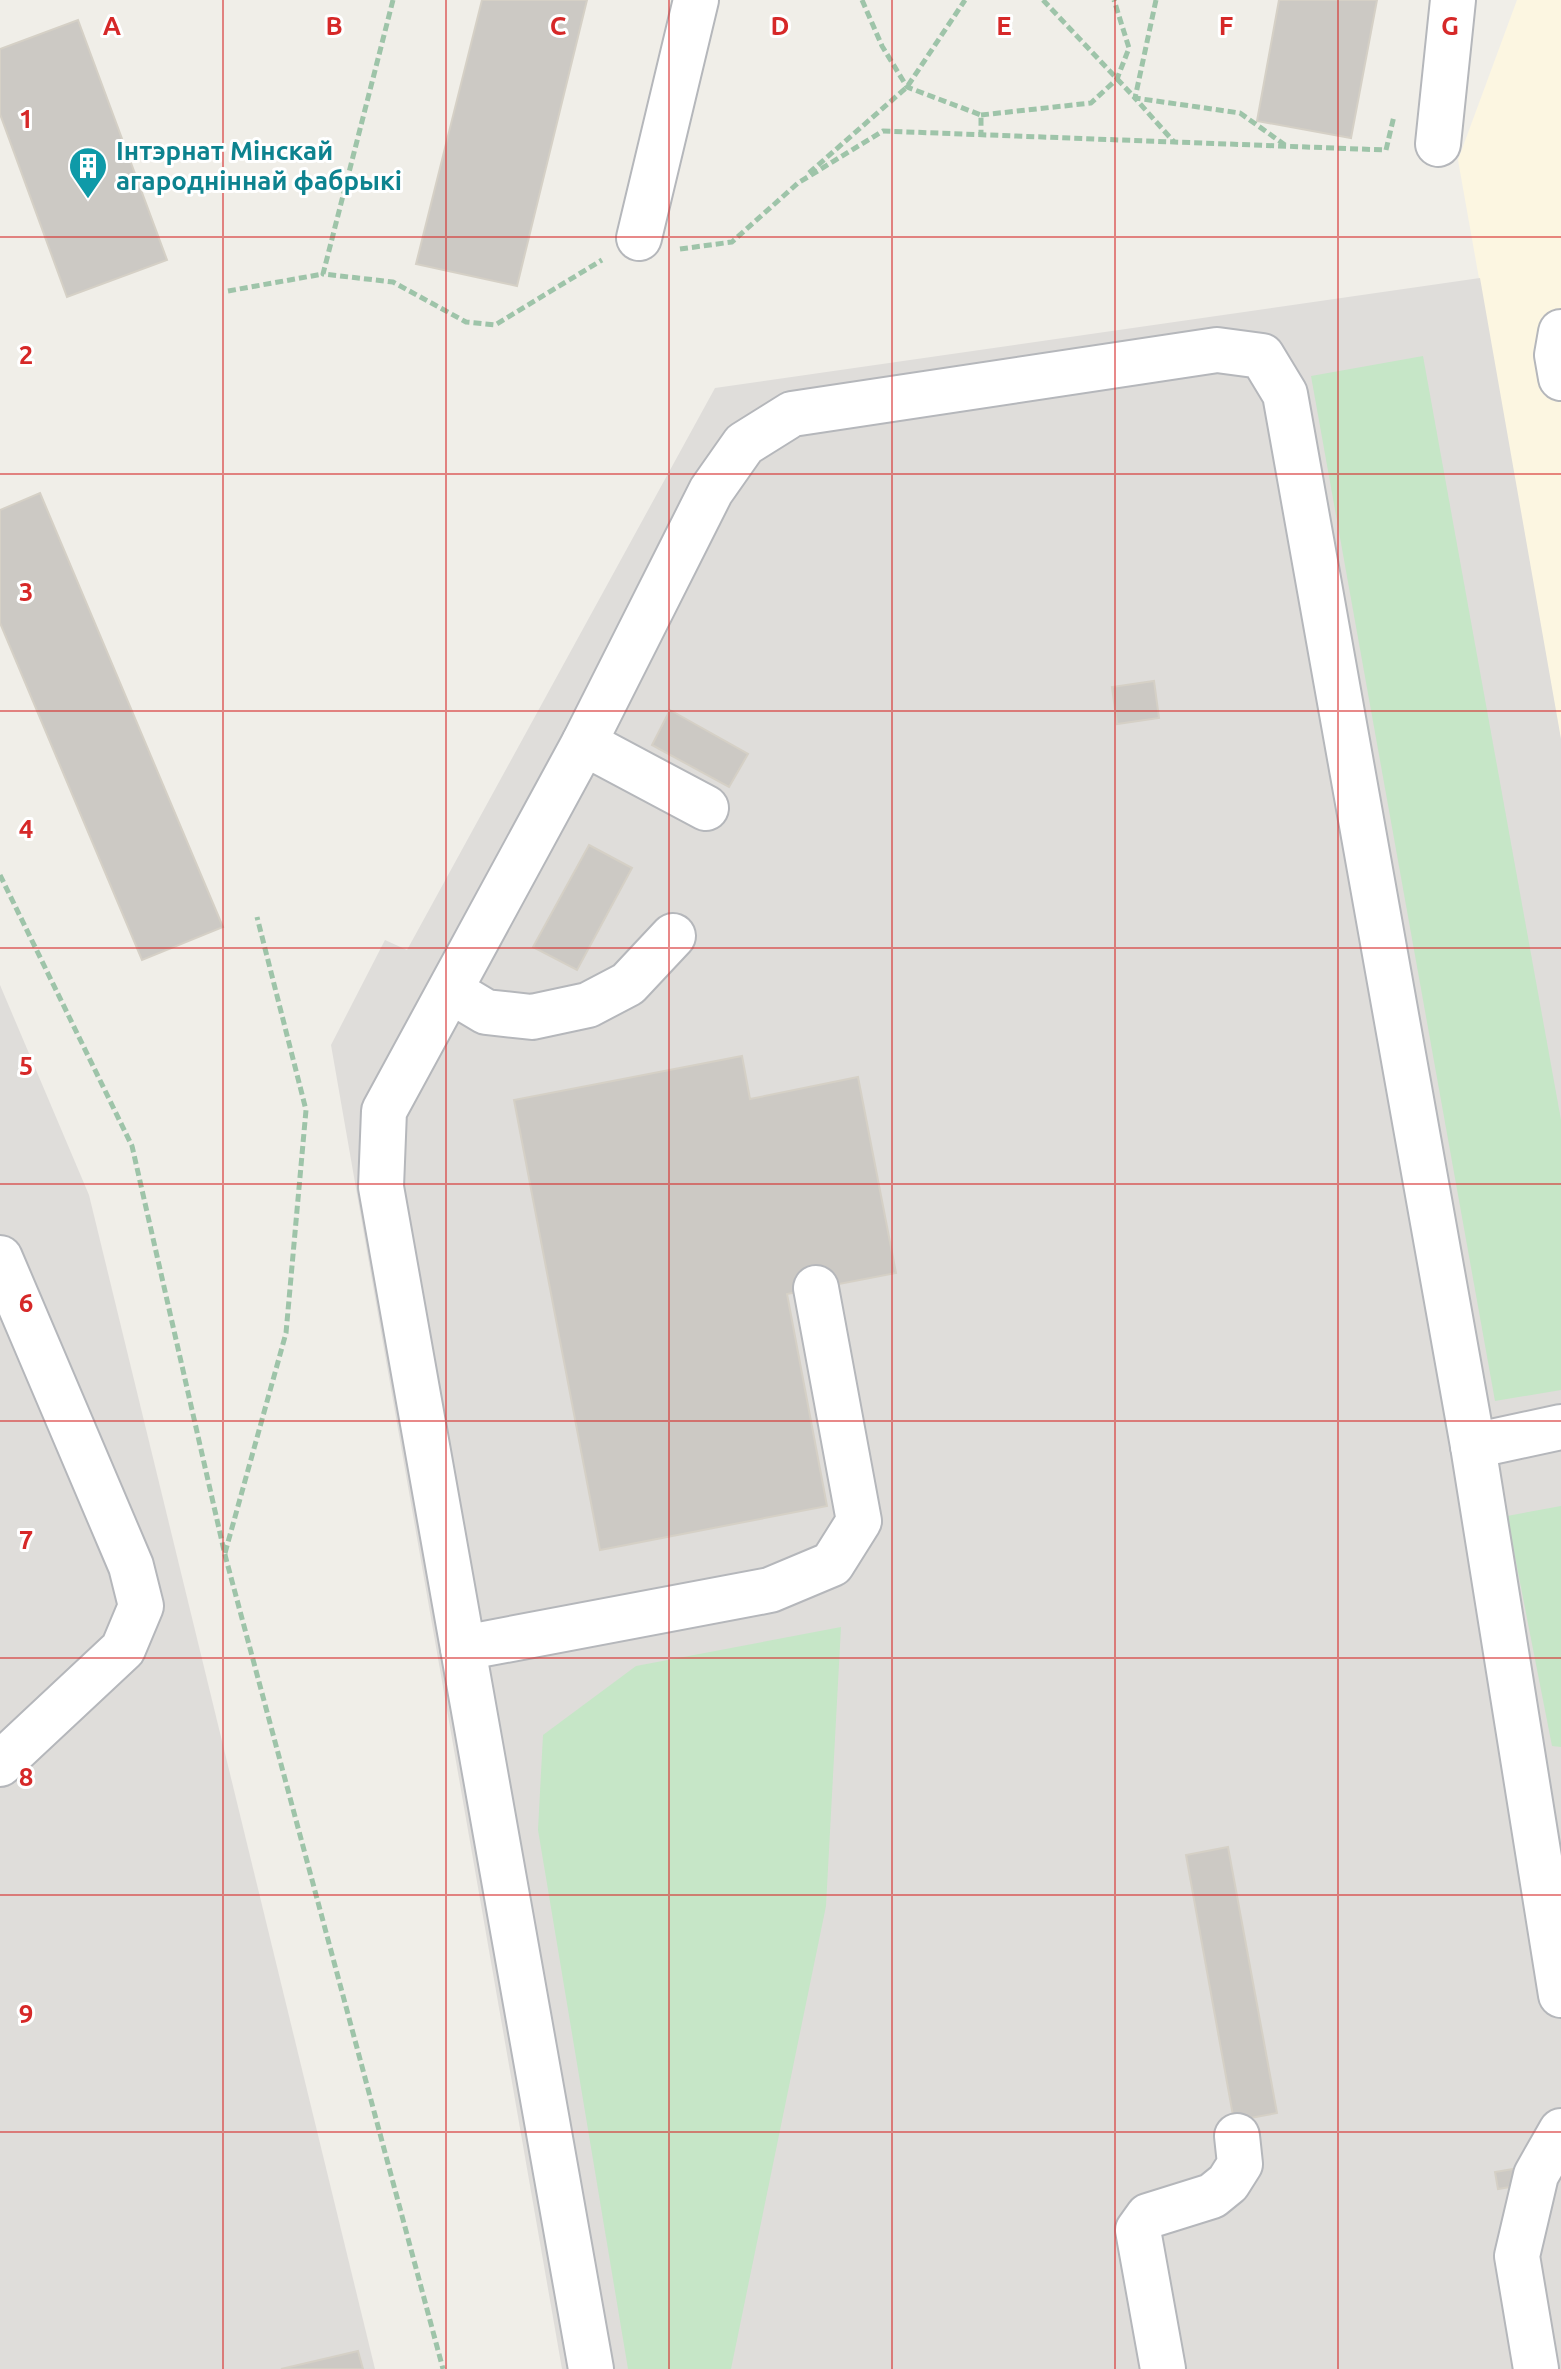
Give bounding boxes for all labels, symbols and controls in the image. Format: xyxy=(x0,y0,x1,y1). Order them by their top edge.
text: A xyxy=(103,11,122,40)
text: B xyxy=(325,11,343,40)
text: C xyxy=(550,11,567,40)
text: D xyxy=(771,11,789,40)
text: E xyxy=(996,11,1012,40)
text: F xyxy=(1219,11,1233,40)
text: G xyxy=(1441,11,1459,40)
text: 1 xyxy=(19,104,33,133)
place label: Інтэрнат Мінскай агародніннай фабрыкі xyxy=(116,136,402,195)
building icon: Інтэрнат Мінскай агародніннай фабрыкі xyxy=(67,145,109,200)
text: 2 xyxy=(19,340,33,369)
text: 3 xyxy=(19,577,33,606)
text: 4 xyxy=(19,814,33,843)
text: 5 xyxy=(19,1051,33,1080)
text: 6 xyxy=(19,1288,33,1317)
text: 7 xyxy=(19,1525,33,1554)
text: 8 xyxy=(19,1762,33,1791)
text: 9 xyxy=(19,1999,33,2028)

